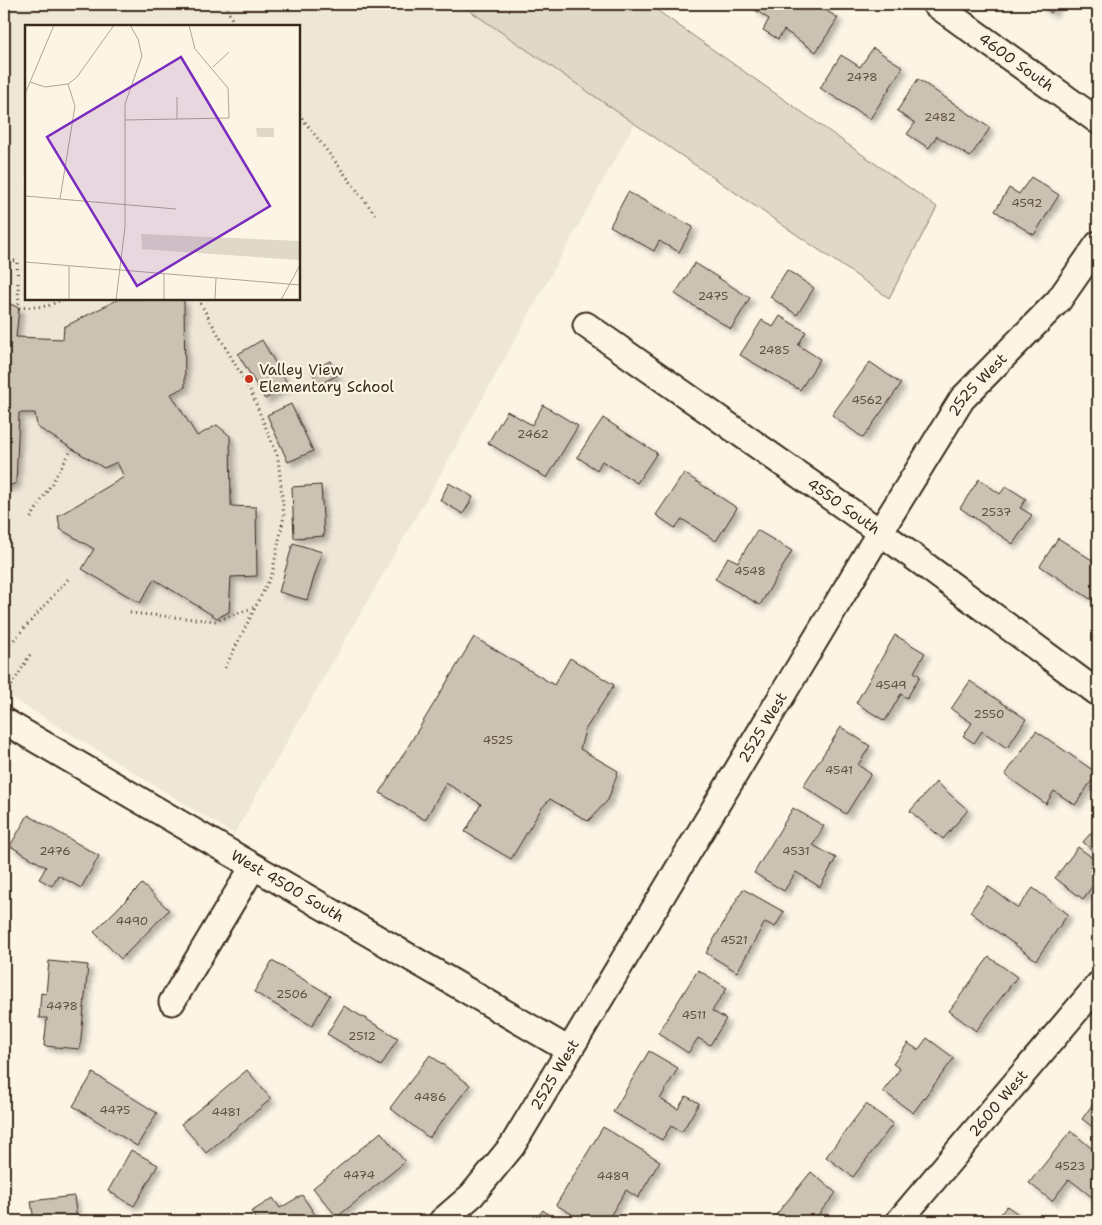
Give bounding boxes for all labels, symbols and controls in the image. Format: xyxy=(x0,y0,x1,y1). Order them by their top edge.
inset map xyxy=(25,25,300,300)
street label: 4600 South xyxy=(975,29,1058,96)
house number: 2478 xyxy=(846,69,878,85)
house number: 2482 xyxy=(924,109,956,125)
house number: 4592 xyxy=(1011,195,1043,211)
house number: 2475 xyxy=(698,288,728,304)
house number: 2485 xyxy=(758,342,790,358)
street label: 2525 West xyxy=(944,349,1011,420)
place label: Valley View Elementary School xyxy=(259,360,395,397)
marker: Valley View Elementary School xyxy=(243,373,255,385)
house number: 4562 xyxy=(851,392,883,408)
house number: 2462 xyxy=(517,426,549,442)
street label: 4550 South xyxy=(803,474,884,539)
house number: 2537 xyxy=(981,504,1011,520)
house number: 4548 xyxy=(734,563,766,579)
house number: 4549 xyxy=(875,677,907,693)
street label: 2525 West xyxy=(734,688,792,766)
house number: 2550 xyxy=(974,706,1004,722)
house number: 4525 xyxy=(483,732,513,748)
house number: 4541 xyxy=(825,762,853,778)
house number: 2476 xyxy=(39,843,71,859)
house number: 4531 xyxy=(782,843,810,859)
street label: West 4500 South xyxy=(227,845,348,927)
house number: 4490 xyxy=(116,913,148,929)
house number: 4521 xyxy=(720,932,748,948)
house number: 2506 xyxy=(276,986,308,1002)
house number: 4478 xyxy=(46,998,78,1014)
house number: 4511 xyxy=(682,1007,706,1023)
house number: 2512 xyxy=(348,1028,376,1044)
street label: 2525 West xyxy=(526,1036,584,1114)
street label: 2600 West xyxy=(964,1066,1032,1141)
house number: 4486 xyxy=(414,1089,446,1105)
house number: 4475 xyxy=(100,1102,130,1118)
house number: 4481 xyxy=(211,1104,241,1120)
house number: 4523 xyxy=(1055,1158,1085,1174)
house number: 4474 xyxy=(343,1167,375,1183)
house number: 4489 xyxy=(597,1168,629,1184)

